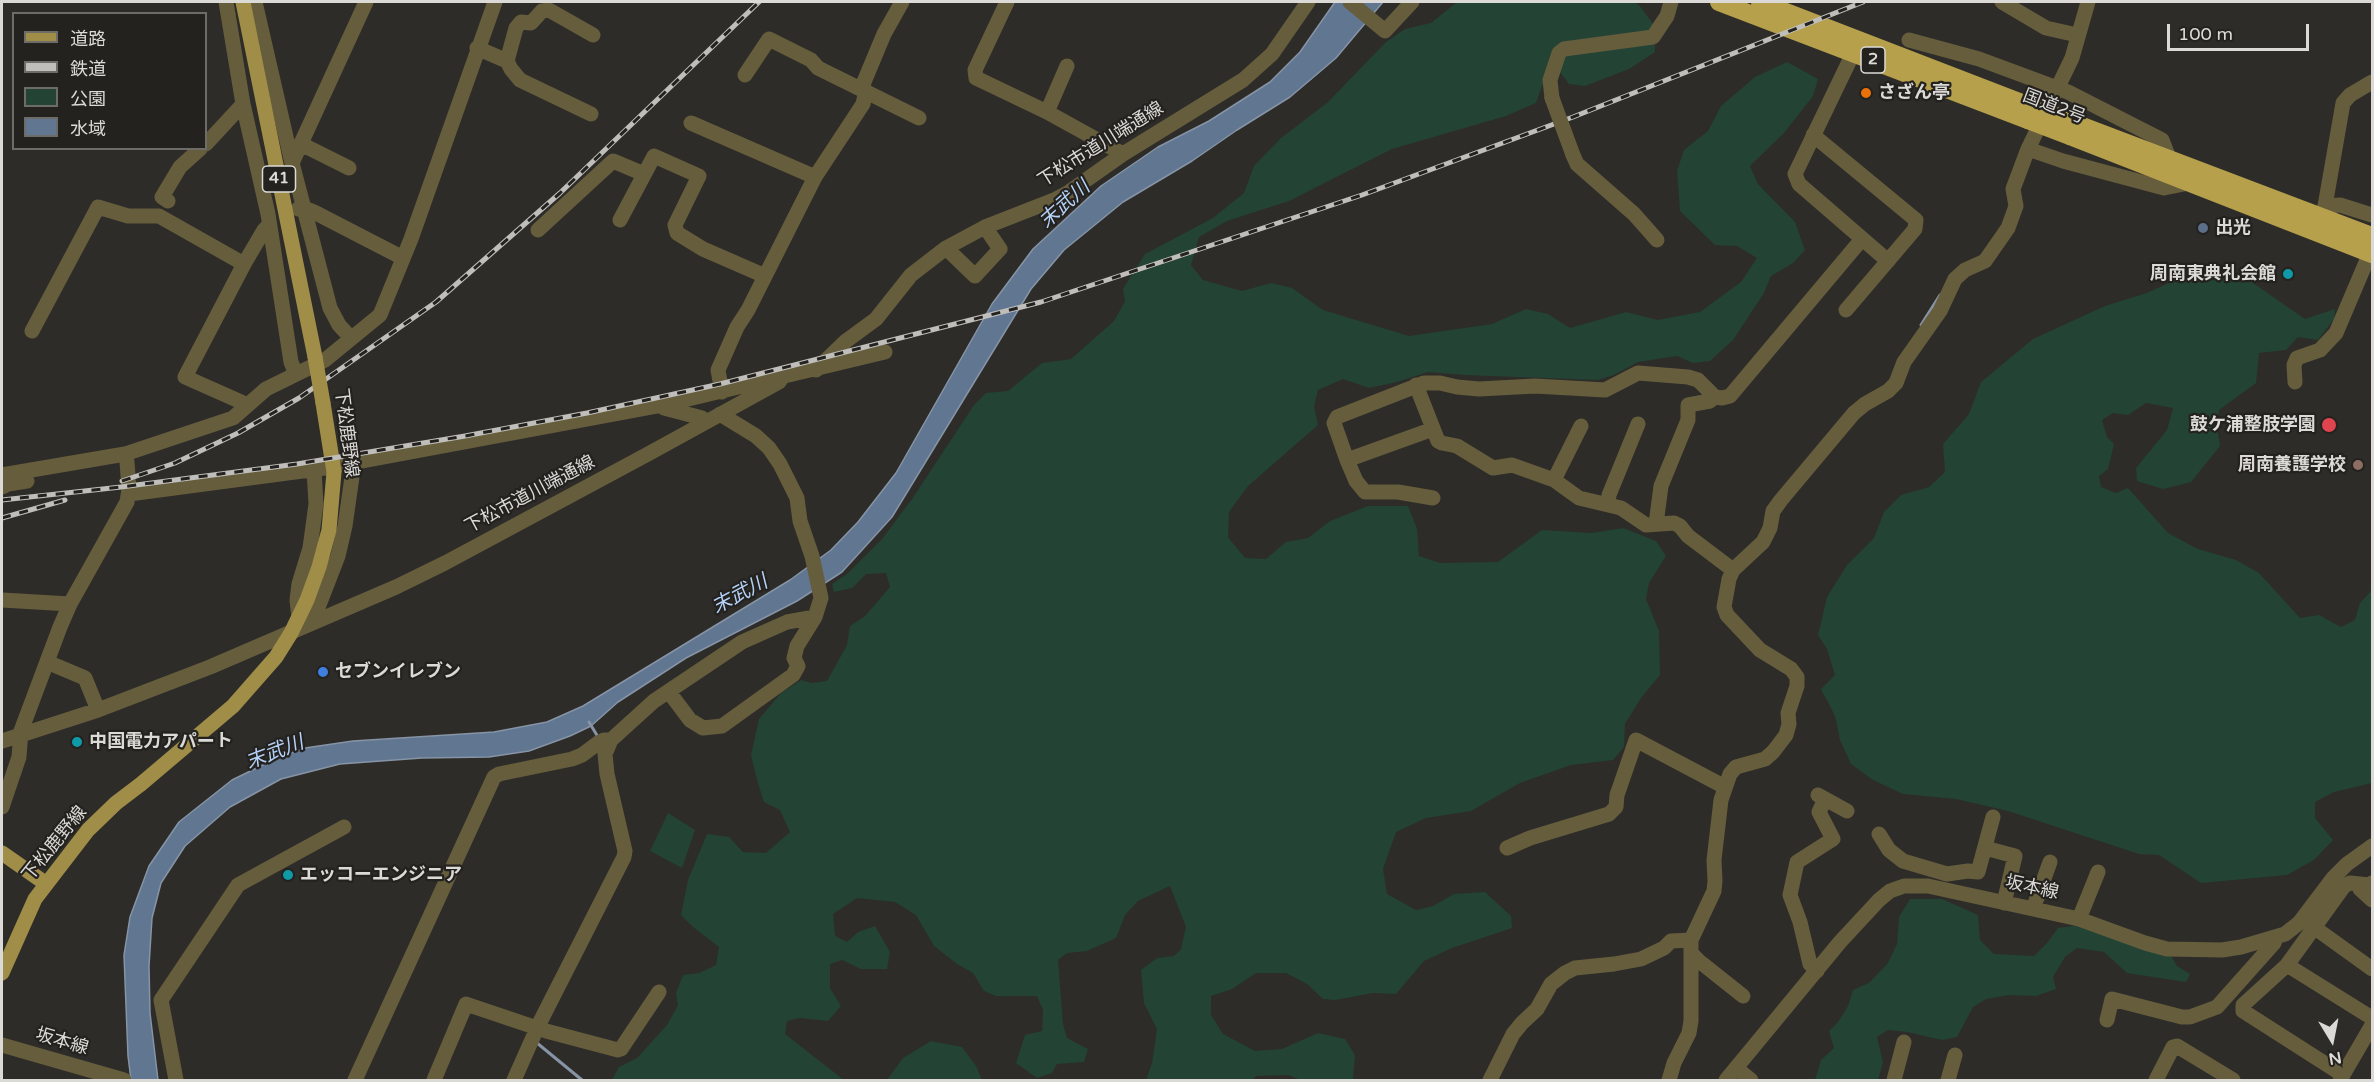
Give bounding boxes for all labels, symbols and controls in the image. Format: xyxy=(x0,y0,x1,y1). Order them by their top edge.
legend xyxy=(12,12,207,150)
scale bar xyxy=(2170,12,2312,50)
text: 100 m xyxy=(2178,23,2233,45)
text: 道路 xyxy=(70,28,106,50)
road number: 2 xyxy=(1861,47,1885,73)
text: 鉄道 xyxy=(70,58,106,80)
place label: さざん亭 xyxy=(1878,82,1950,104)
street label: 国道2号 xyxy=(2020,85,2088,129)
marker: さざん亭 xyxy=(1859,86,1873,100)
text: 公園 xyxy=(70,88,106,110)
street label: 下松市道川端通線 xyxy=(1034,98,1168,192)
text: 水域 xyxy=(70,118,106,140)
road number: 41 xyxy=(262,166,296,192)
water label: 末武川 xyxy=(1035,176,1095,234)
place label: 出光 xyxy=(2215,217,2251,239)
marker: 出光 xyxy=(2196,221,2210,235)
place label: 周南東典礼会館 xyxy=(2150,263,2276,285)
marker: 周南東典礼会館 xyxy=(2281,267,2295,281)
street label: 下松鹿野線 xyxy=(330,387,362,479)
place label: 鼓ケ浦整肢学園 xyxy=(2190,414,2316,436)
marker: 鼓ケ浦整肢学園 xyxy=(2320,416,2338,434)
street label: 下松市道川端通線 xyxy=(461,452,599,538)
place label: 周南養護学校 xyxy=(2238,454,2346,476)
marker: 周南養護学校 xyxy=(2351,458,2365,472)
water label: 末武川 xyxy=(708,570,772,620)
place label: セブンイレブン xyxy=(335,661,461,683)
marker: セブンイレブン xyxy=(316,665,330,679)
place label: 中国電力アパート xyxy=(89,731,233,753)
water label: 末武川 xyxy=(243,731,307,775)
marker: 中国電力アパート xyxy=(70,735,84,749)
street label: 下松鹿野線 xyxy=(18,802,92,886)
place label: エッコーエンジニア xyxy=(300,864,462,886)
marker: エッコーエンジニア xyxy=(281,868,295,882)
street label: 坂本線 xyxy=(2003,872,2061,904)
north arrow xyxy=(2302,1010,2362,1070)
street label: 坂本線 xyxy=(33,1024,91,1060)
text: N xyxy=(2327,1047,2343,1069)

